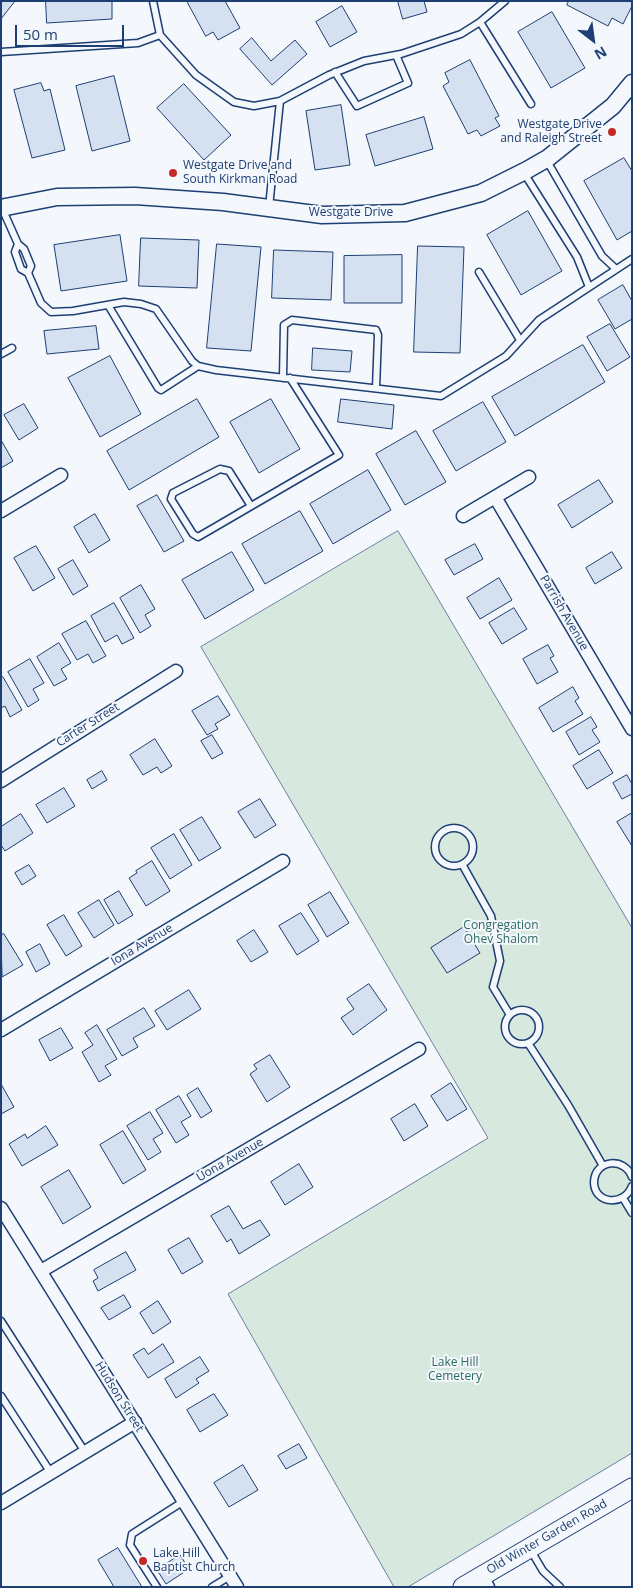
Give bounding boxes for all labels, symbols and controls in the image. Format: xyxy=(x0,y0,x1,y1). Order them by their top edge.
scale bar xyxy=(18,15,126,47)
north arrow xyxy=(568,15,618,65)
text: 50 m xyxy=(23,24,58,44)
text: N xyxy=(591,42,610,64)
place label: Westgate Drive and Raleigh Street xyxy=(500,118,602,146)
marker: Westgate Drive and Raleigh Street xyxy=(606,126,618,138)
place label: Westgate Drive and South Kirkman Road xyxy=(183,159,297,187)
marker: Westgate Drive and South Kirkman Road xyxy=(167,167,179,179)
street label: Westgate Drive xyxy=(309,206,393,220)
street label: Parrish Avenue xyxy=(537,573,591,653)
street label: Carter Street xyxy=(54,700,122,750)
park label: Congregation Ohev Shalom xyxy=(463,919,539,947)
street label: Iona Avenue xyxy=(109,921,175,969)
street label: Uona Avenue xyxy=(194,1135,266,1185)
park label: Lake Hill Cemetery xyxy=(428,1356,482,1384)
street label: Hudson Street xyxy=(92,1359,146,1435)
street label: Old Winter Garden Road xyxy=(484,1497,610,1577)
place label: Lake Hill Baptist Church xyxy=(153,1547,235,1575)
marker: Lake Hill Baptist Church xyxy=(137,1555,149,1567)

